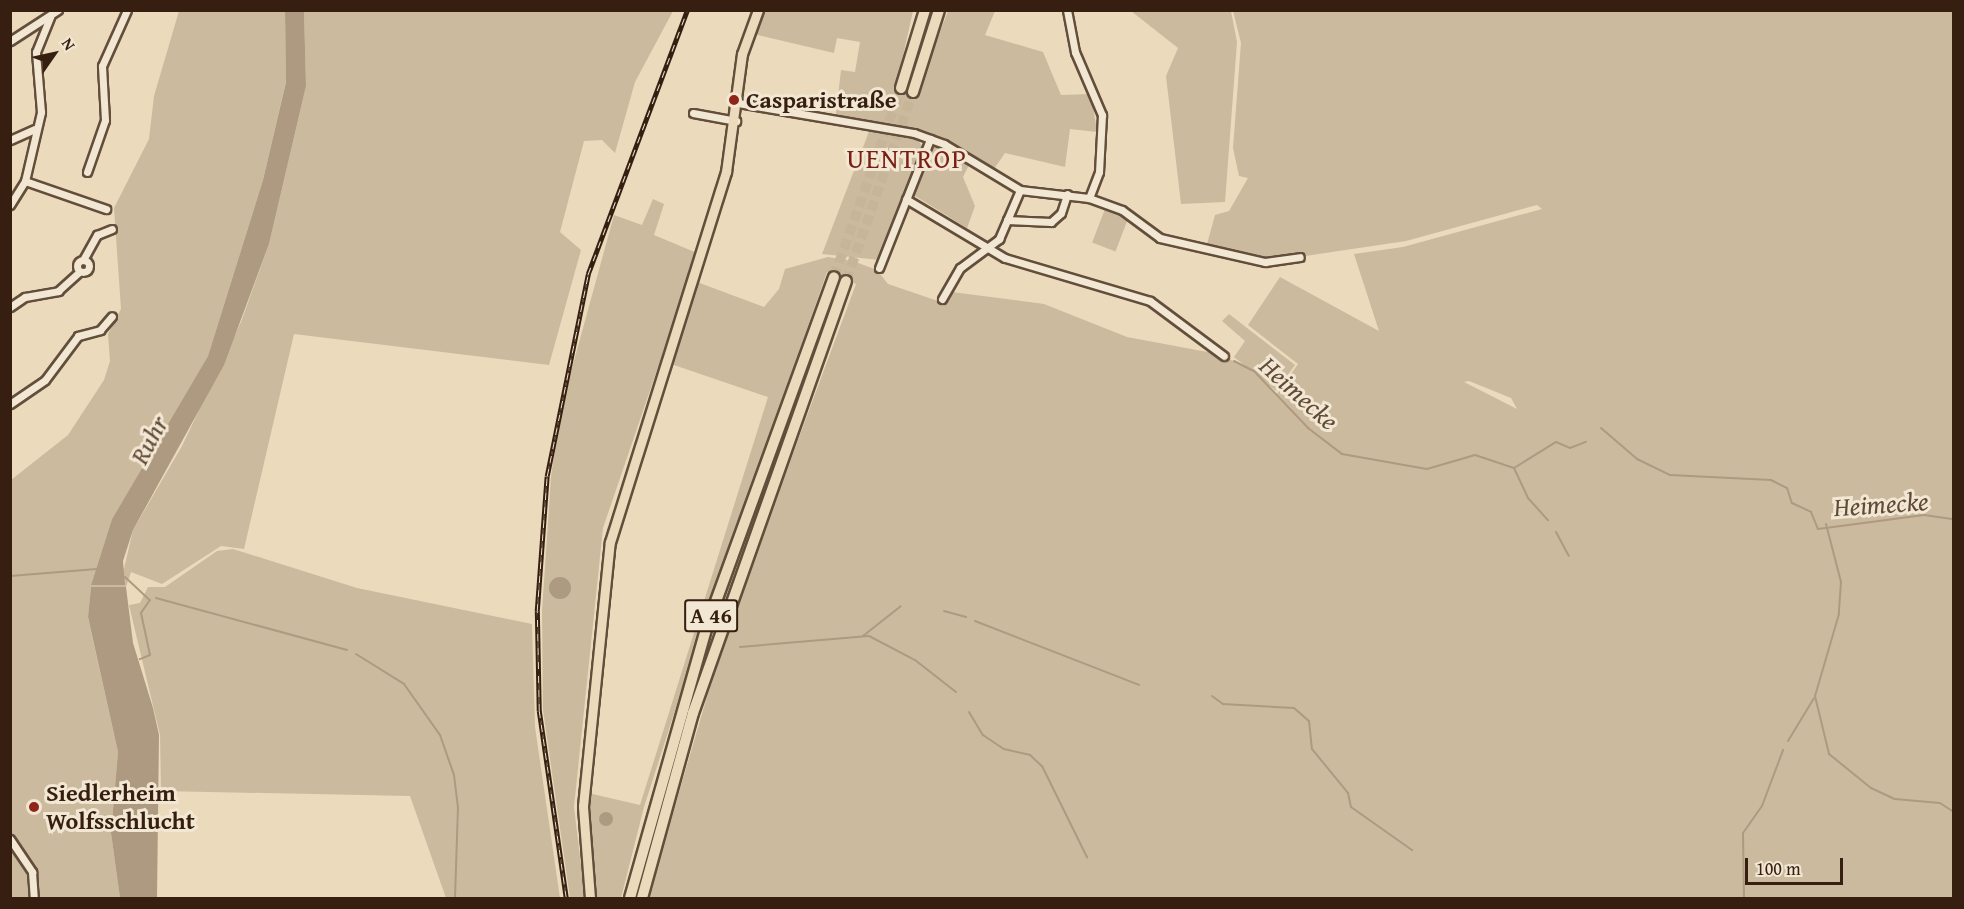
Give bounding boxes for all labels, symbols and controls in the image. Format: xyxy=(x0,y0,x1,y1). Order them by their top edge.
north arrow xyxy=(24,24,84,84)
text: N xyxy=(56,33,82,55)
place label: Casparistraße xyxy=(746,86,897,114)
marker: Casparistraße xyxy=(727,93,741,107)
district label: UENTROP xyxy=(846,143,968,175)
water label: Heimecke xyxy=(1253,350,1345,436)
water label: Ruhr xyxy=(123,411,175,469)
water label: Heimecke xyxy=(1833,485,1929,523)
road number: A 46 xyxy=(684,597,738,635)
place label: Siedlerheim Wolfsschlucht xyxy=(46,779,195,835)
marker: Siedlerheim Wolfsschlucht xyxy=(27,800,41,814)
scale bar xyxy=(1748,846,1846,884)
text: 100 m xyxy=(1756,855,1801,882)

